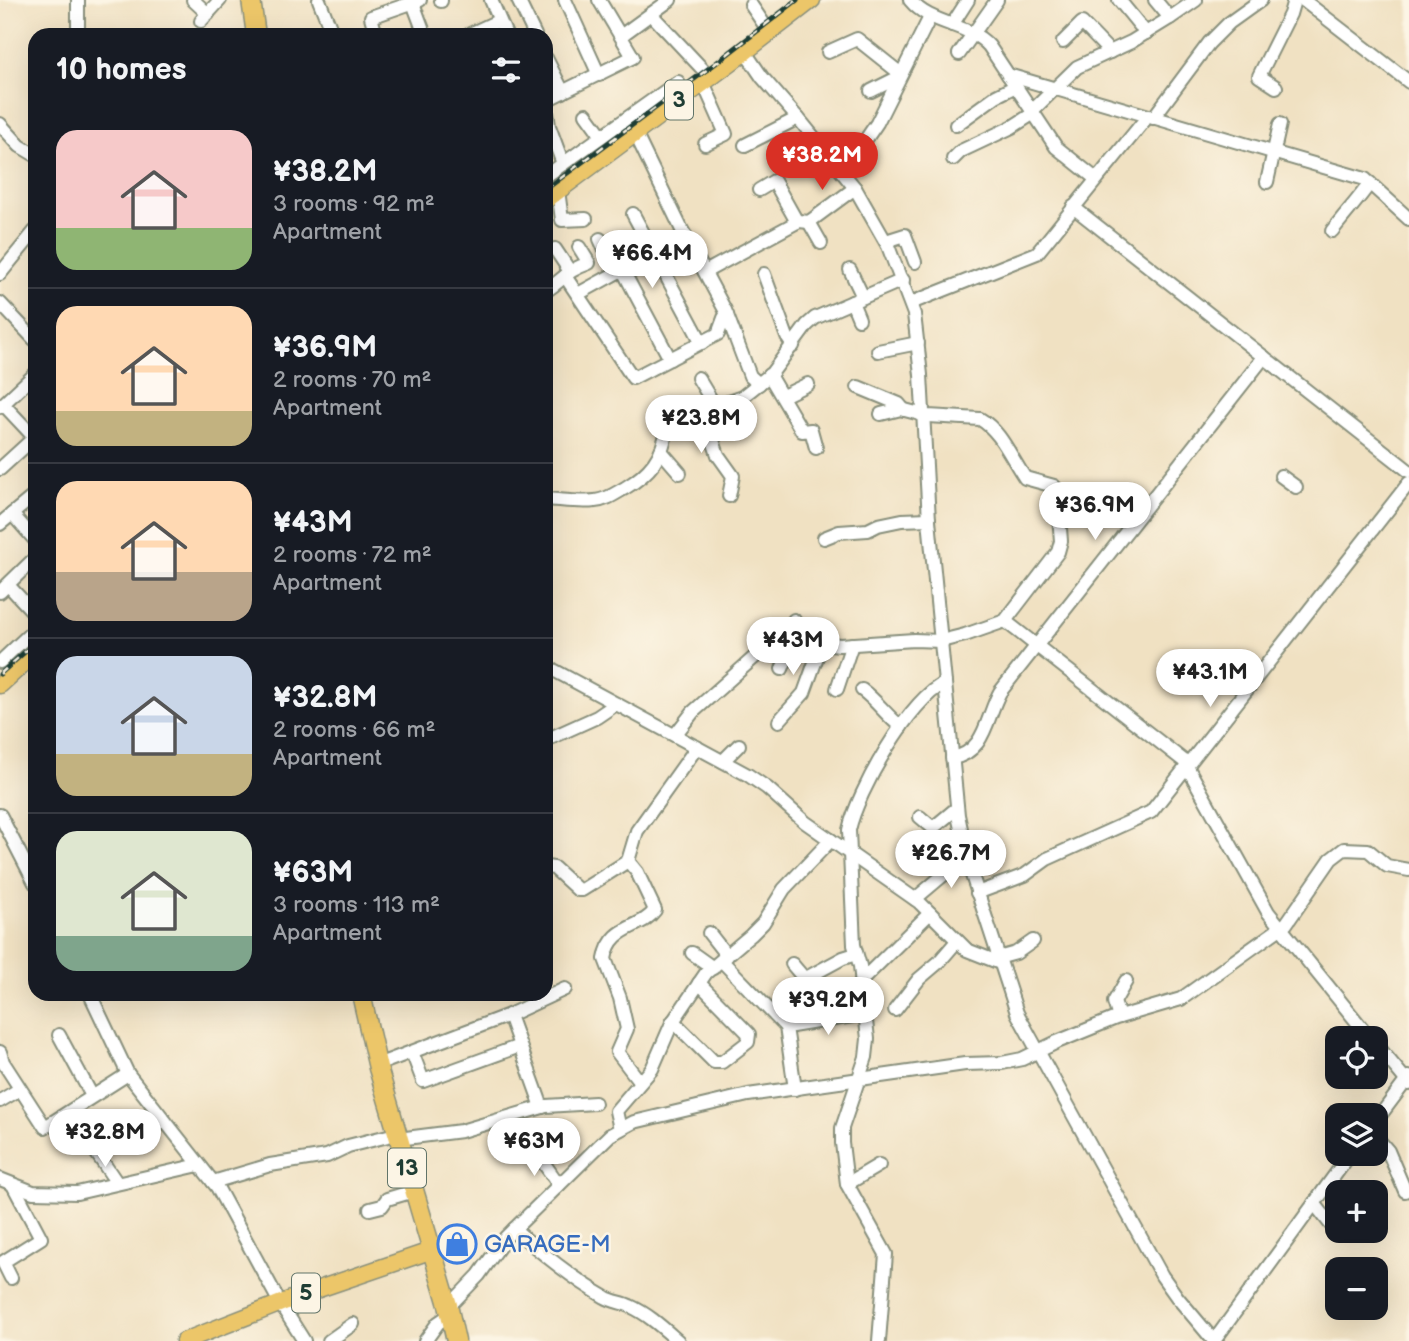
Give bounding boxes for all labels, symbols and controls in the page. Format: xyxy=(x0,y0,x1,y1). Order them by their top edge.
icon: filters xyxy=(487,51,525,89)
text: 10 homes xyxy=(56,52,187,88)
road number: 3 xyxy=(665,80,693,120)
pin: ¥38.2M xyxy=(765,132,879,192)
text: ¥38.2M xyxy=(782,141,862,169)
text: ¥38.2M xyxy=(273,154,377,190)
icon: home xyxy=(112,158,196,242)
text: 3 rooms · 92 m² xyxy=(273,190,435,218)
text: Apartment xyxy=(273,218,382,246)
pin: ¥66.4M xyxy=(595,230,709,290)
text: ¥66.4M xyxy=(612,239,692,267)
text: ¥36.9M xyxy=(273,330,377,366)
icon: home xyxy=(112,334,196,418)
text: 2 rooms · 70 m² xyxy=(273,366,432,394)
text: Apartment xyxy=(273,394,382,422)
pin: ¥23.8M xyxy=(644,396,758,455)
text: ¥23.8M xyxy=(661,404,741,432)
pin: ¥36.9M xyxy=(1038,482,1152,542)
text: ¥36.9M xyxy=(1055,491,1135,519)
text: ¥43M xyxy=(273,505,353,541)
icon: home xyxy=(112,509,196,593)
text: 2 rooms · 72 m² xyxy=(273,541,432,569)
text: Apartment xyxy=(273,569,382,597)
pin: ¥43M xyxy=(752,618,834,677)
text: ¥43M xyxy=(763,626,823,654)
pin: ¥43.1M xyxy=(1153,650,1267,709)
text: ¥43.1M xyxy=(1172,658,1248,686)
text: ¥32.8M xyxy=(273,680,377,716)
icon: home xyxy=(112,684,196,768)
text: 2 rooms · 66 m² xyxy=(273,716,435,744)
text: Apartment xyxy=(273,744,382,772)
pin: ¥26.7M xyxy=(894,830,1008,890)
text: ¥26.7M xyxy=(911,839,991,867)
text: ¥63M xyxy=(273,855,353,891)
icon: home xyxy=(112,859,196,943)
text: 3 rooms · 113 m² xyxy=(273,891,440,919)
text: Apartment xyxy=(273,919,382,947)
pin: ¥39.2M xyxy=(771,978,885,1037)
text: ¥39.2M xyxy=(788,986,868,1014)
map controls xyxy=(1325,1026,1388,1320)
button: locate xyxy=(1325,1026,1388,1089)
button: layers xyxy=(1325,1103,1388,1166)
pin: ¥32.8M xyxy=(48,1110,162,1169)
text: ¥32.8M xyxy=(65,1118,145,1146)
pin: ¥63M xyxy=(493,1118,575,1178)
text: ¥63M xyxy=(503,1127,565,1155)
road number: 13 xyxy=(388,1148,426,1188)
button: + xyxy=(1325,1180,1388,1243)
shop icon: GARAGE-M xyxy=(436,1223,478,1265)
place label: GARAGE-M xyxy=(484,1230,611,1259)
button: − xyxy=(1325,1257,1388,1320)
road number: 5 xyxy=(292,1274,320,1312)

